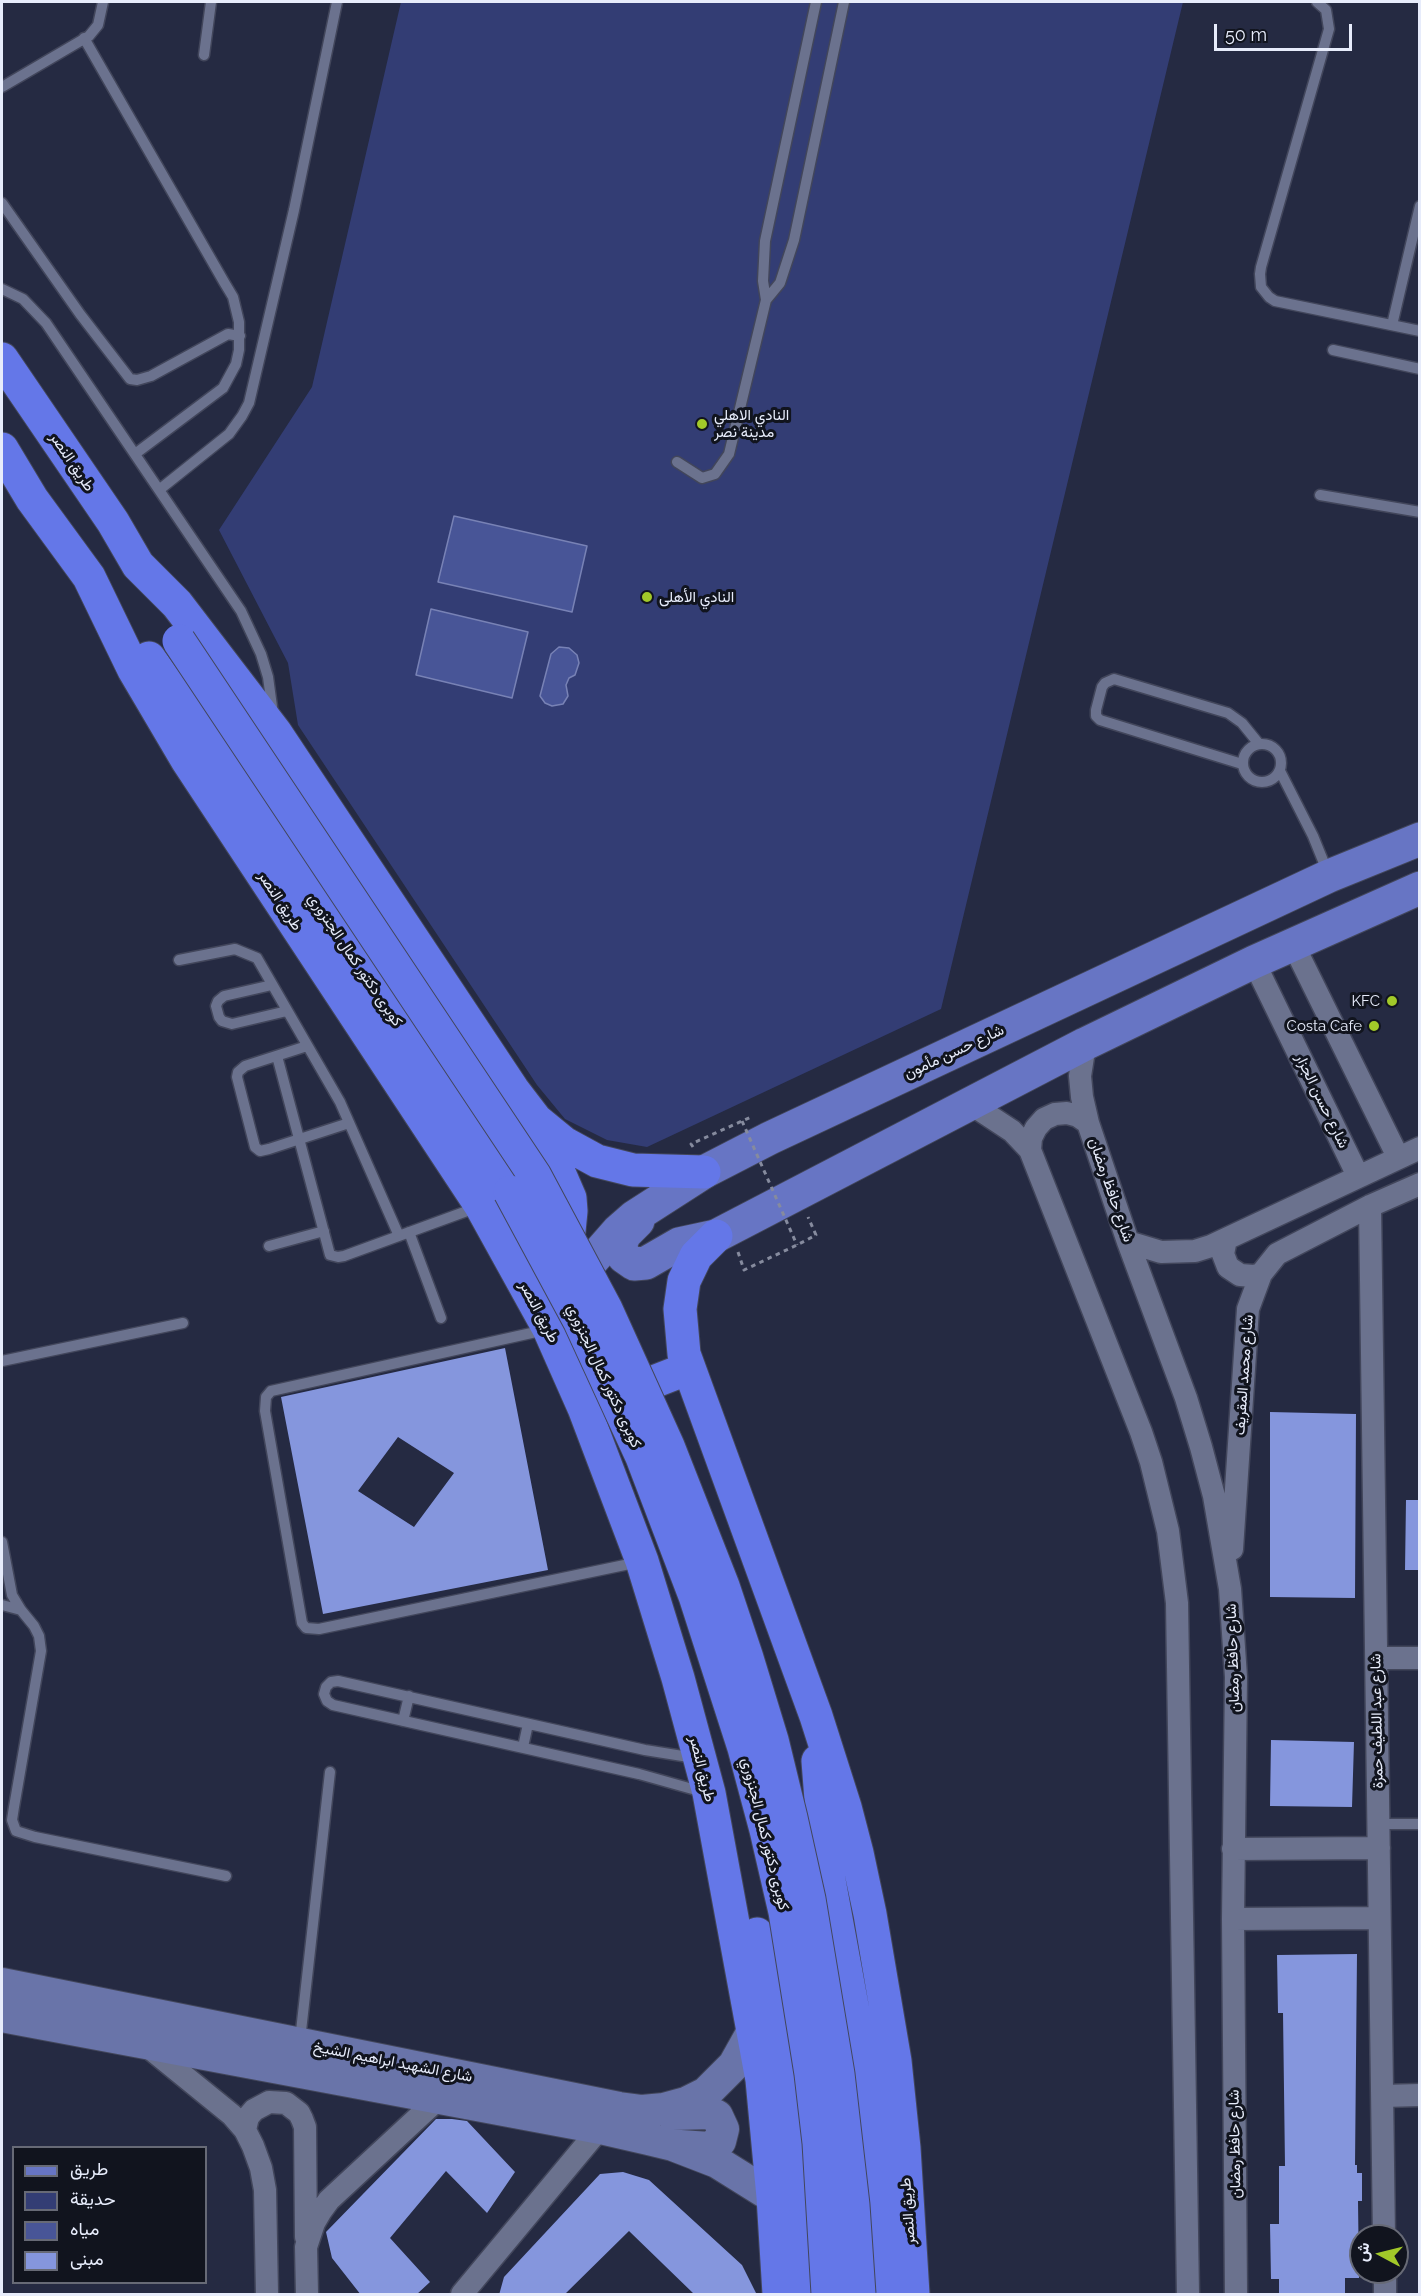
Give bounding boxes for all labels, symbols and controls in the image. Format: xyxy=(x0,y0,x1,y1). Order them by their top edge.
scale bar xyxy=(1217,12,1355,50)
text: 50 m xyxy=(1225,24,1267,45)
place label: النادي الاهلي مدينة نصر xyxy=(714,406,789,441)
marker: النادي الاهلي مدينة نصر xyxy=(695,417,709,431)
street label: طريق النصر xyxy=(46,429,98,495)
place label: النادي الأهلى xyxy=(659,588,734,606)
marker: النادي الأهلى xyxy=(640,590,654,604)
street label: طريق النصر xyxy=(254,868,306,934)
street label: كوبرى دكتور كمال الجنزوري xyxy=(304,890,406,1030)
place label: KFC xyxy=(1351,992,1380,1010)
marker: KFC xyxy=(1385,994,1399,1008)
place label: Costa Cafe xyxy=(1287,1017,1362,1035)
marker: Costa Cafe xyxy=(1367,1019,1381,1033)
street label: شارع حسن مأمون xyxy=(901,1021,1007,1083)
street label: شارع حسن الجزار xyxy=(1291,1051,1353,1151)
street label: شارع حافظ رمضان xyxy=(1085,1136,1137,1244)
street label: طريق النصر xyxy=(515,1278,563,1346)
street label: كوبرى دكتور كمال الجنزوري xyxy=(563,1301,645,1451)
street label: شارع محمد المقريف xyxy=(1231,1314,1257,1436)
street label: شارع حافظ رمضان xyxy=(1222,1603,1244,1713)
street label: شارع عبد اللطيف حمزة xyxy=(1367,1653,1387,1789)
street label: طريق النصر xyxy=(685,1734,719,1804)
street label: كوبرى دكتور كمال الجنزوري xyxy=(737,1756,793,1912)
street label: شارع الشهيد ابراهيم الشيخ xyxy=(312,2038,474,2086)
street label: شارع حافظ رمضان xyxy=(1225,2089,1245,2199)
legend xyxy=(12,2146,207,2284)
text: طريق xyxy=(70,2158,108,2179)
street label: طريق النصر xyxy=(897,2177,919,2245)
text: حديقة xyxy=(70,2188,116,2209)
text: مياه xyxy=(70,2218,99,2239)
north arrow xyxy=(1349,2224,1409,2284)
text: ش xyxy=(1352,2241,1373,2263)
text: مبنى xyxy=(70,2248,104,2269)

